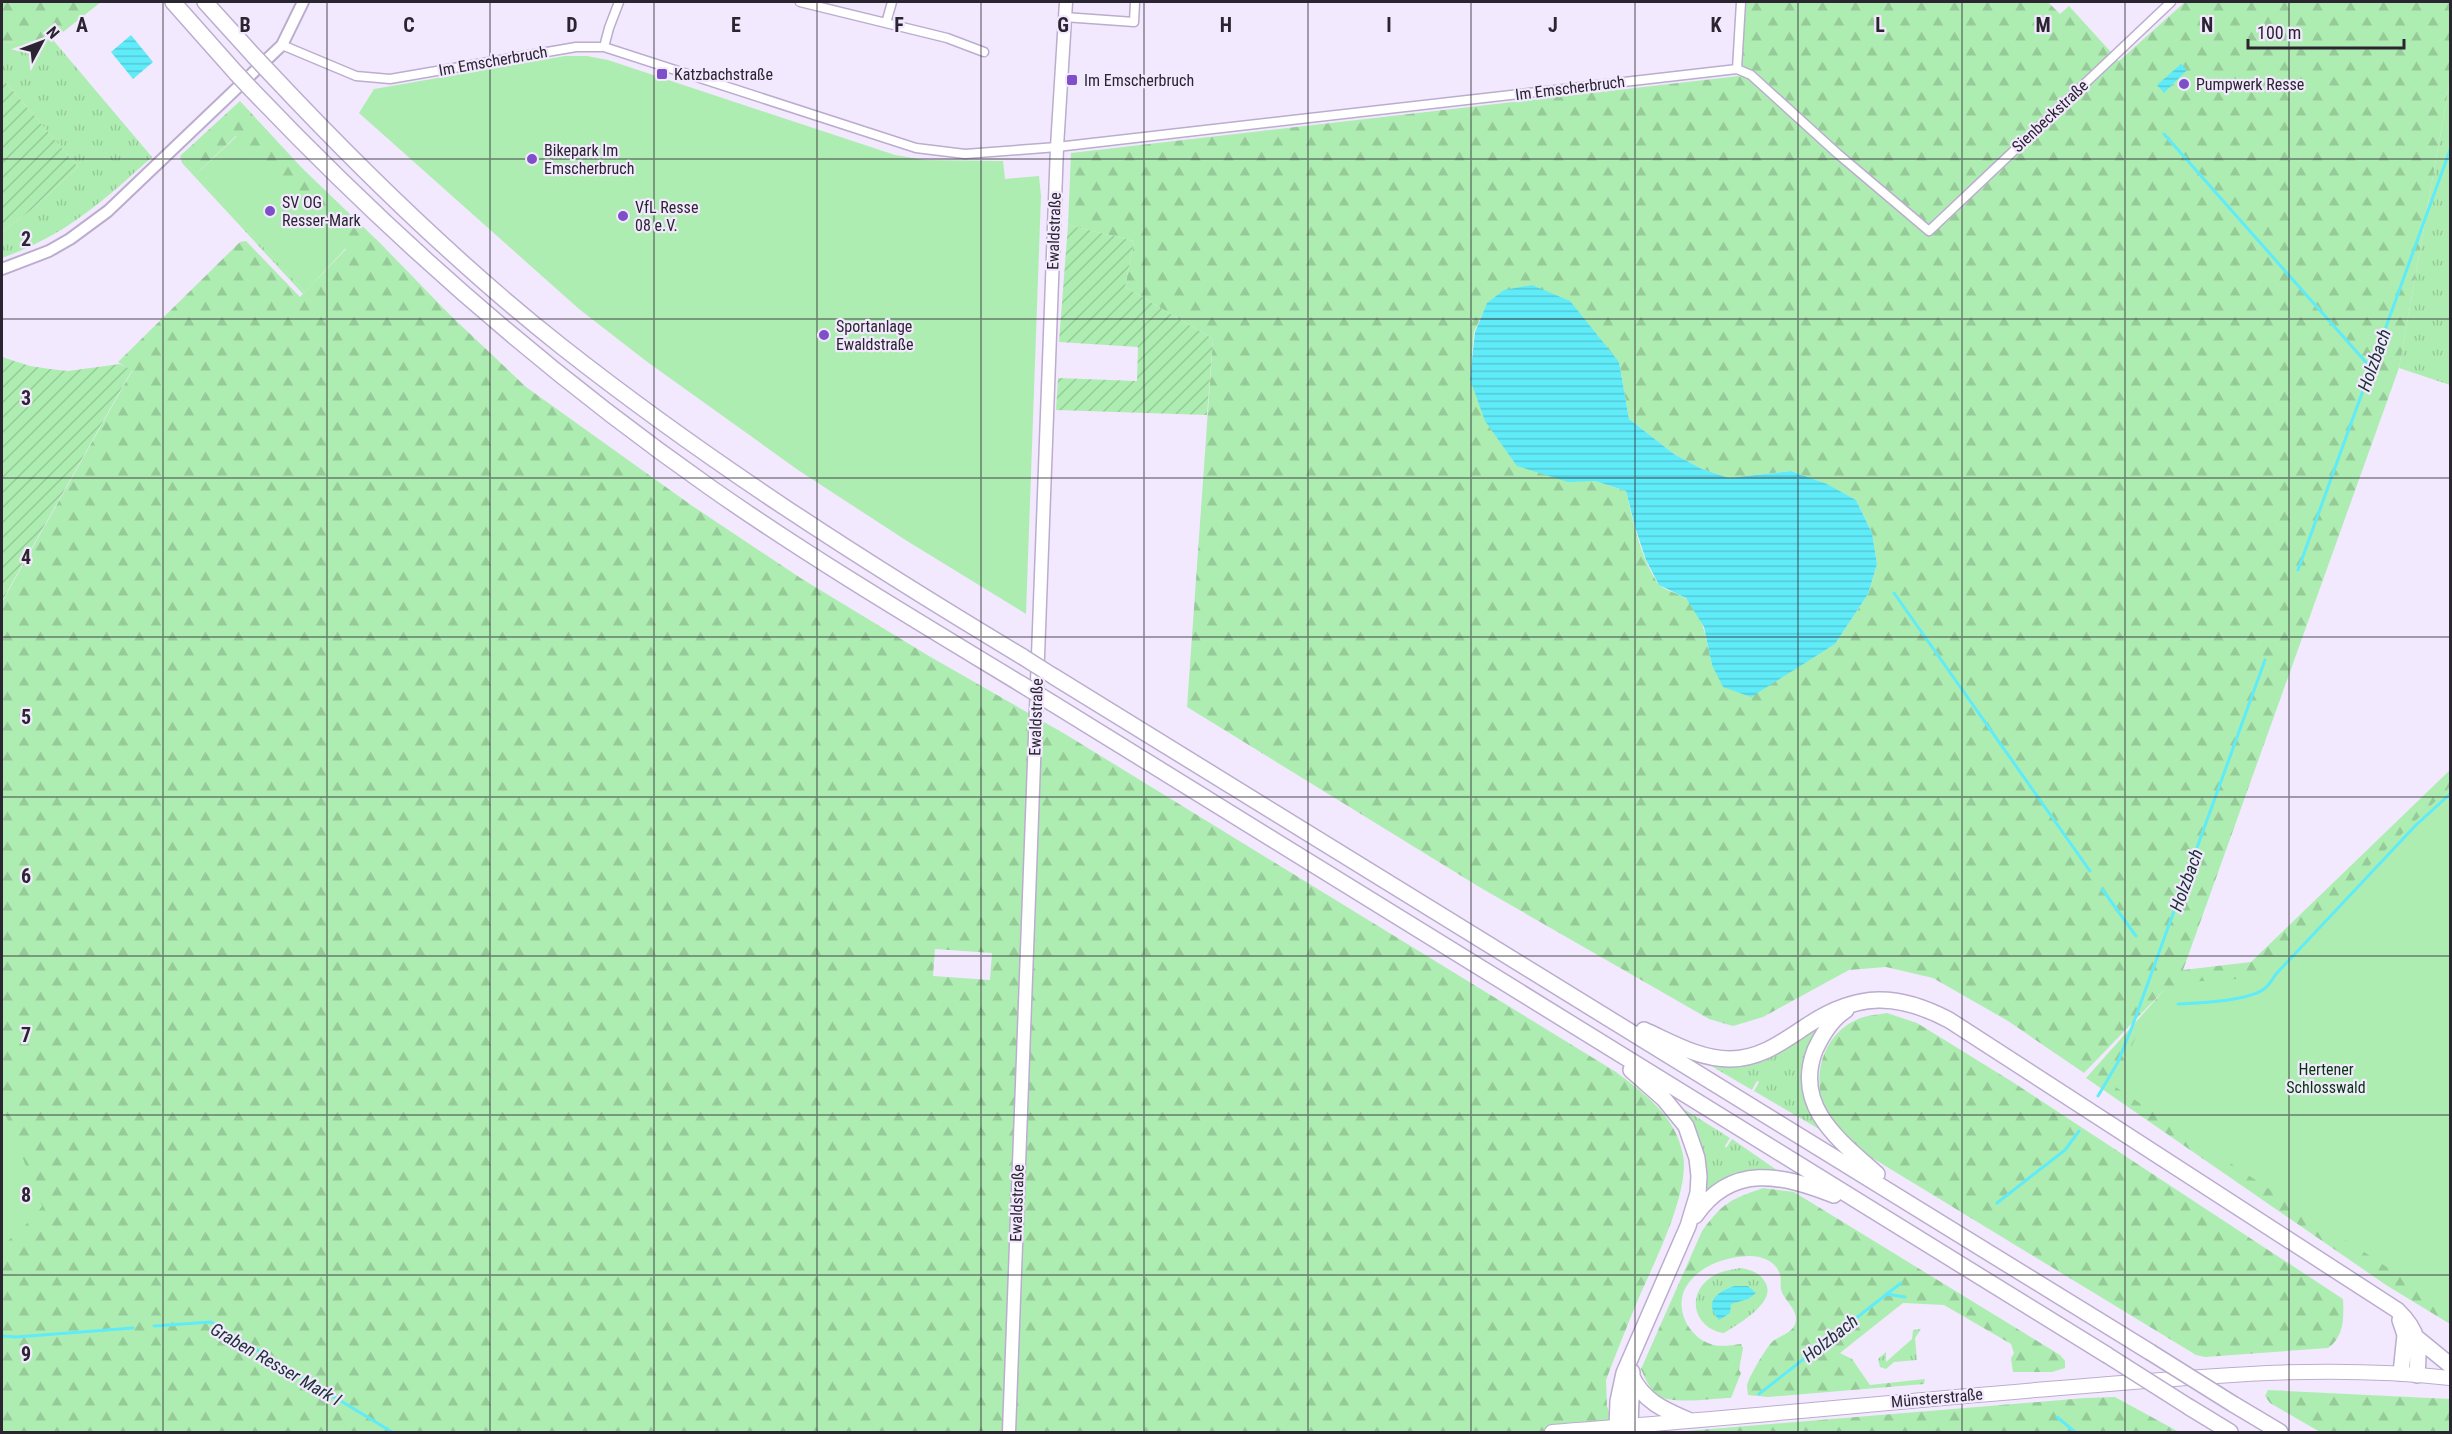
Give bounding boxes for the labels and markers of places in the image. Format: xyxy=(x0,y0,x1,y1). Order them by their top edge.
place label: Katzbachstraße xyxy=(674,65,773,84)
marker: Katzbachstraße xyxy=(655,67,669,81)
place label: Im Emscherbruch xyxy=(1084,71,1194,90)
marker: Im Emscherbruch xyxy=(1065,73,1079,87)
place label: Pumpwerk Resse xyxy=(2196,75,2304,94)
marker: Pumpwerk Resse xyxy=(2177,77,2191,91)
place label: Bikepark Im Emscherbruch xyxy=(544,141,634,178)
marker: Bikepark Im Emscherbruch xyxy=(525,152,539,166)
place label: SV OG Resser-Mark xyxy=(282,193,362,230)
place label: VfL Resse 08 e.V. xyxy=(635,198,698,235)
marker: SV OG Resser-Mark xyxy=(263,204,277,218)
marker: VfL Resse 08 e.V. xyxy=(616,209,630,223)
place label: Sportanlage Ewaldstraße xyxy=(836,317,914,354)
marker: Sportanlage Ewaldstraße xyxy=(817,328,831,342)

